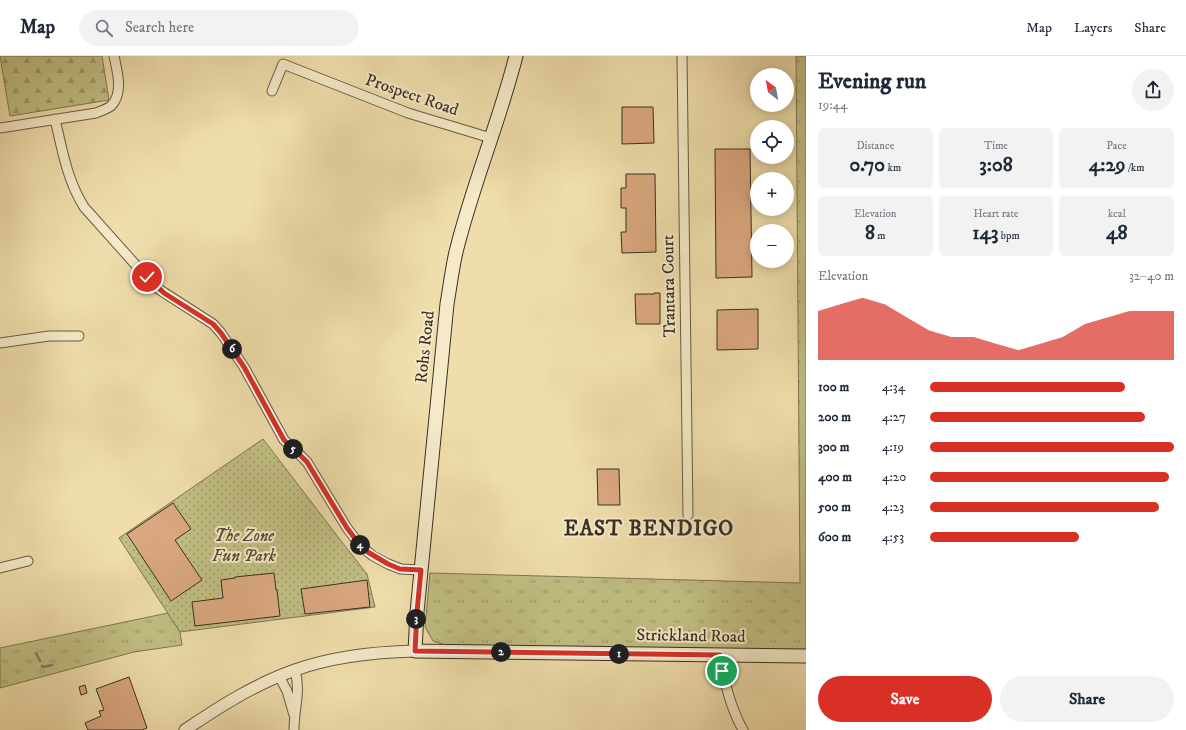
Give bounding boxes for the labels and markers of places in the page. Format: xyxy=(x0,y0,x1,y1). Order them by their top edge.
pin xyxy=(130,260,164,294)
pin: 6 xyxy=(222,339,242,359)
pin: 5 xyxy=(283,439,303,459)
pin: 4 xyxy=(350,535,370,555)
pin: 3 xyxy=(406,609,426,629)
pin: 2 xyxy=(491,642,511,662)
pin: 1 xyxy=(609,644,629,664)
pin xyxy=(705,654,739,688)

